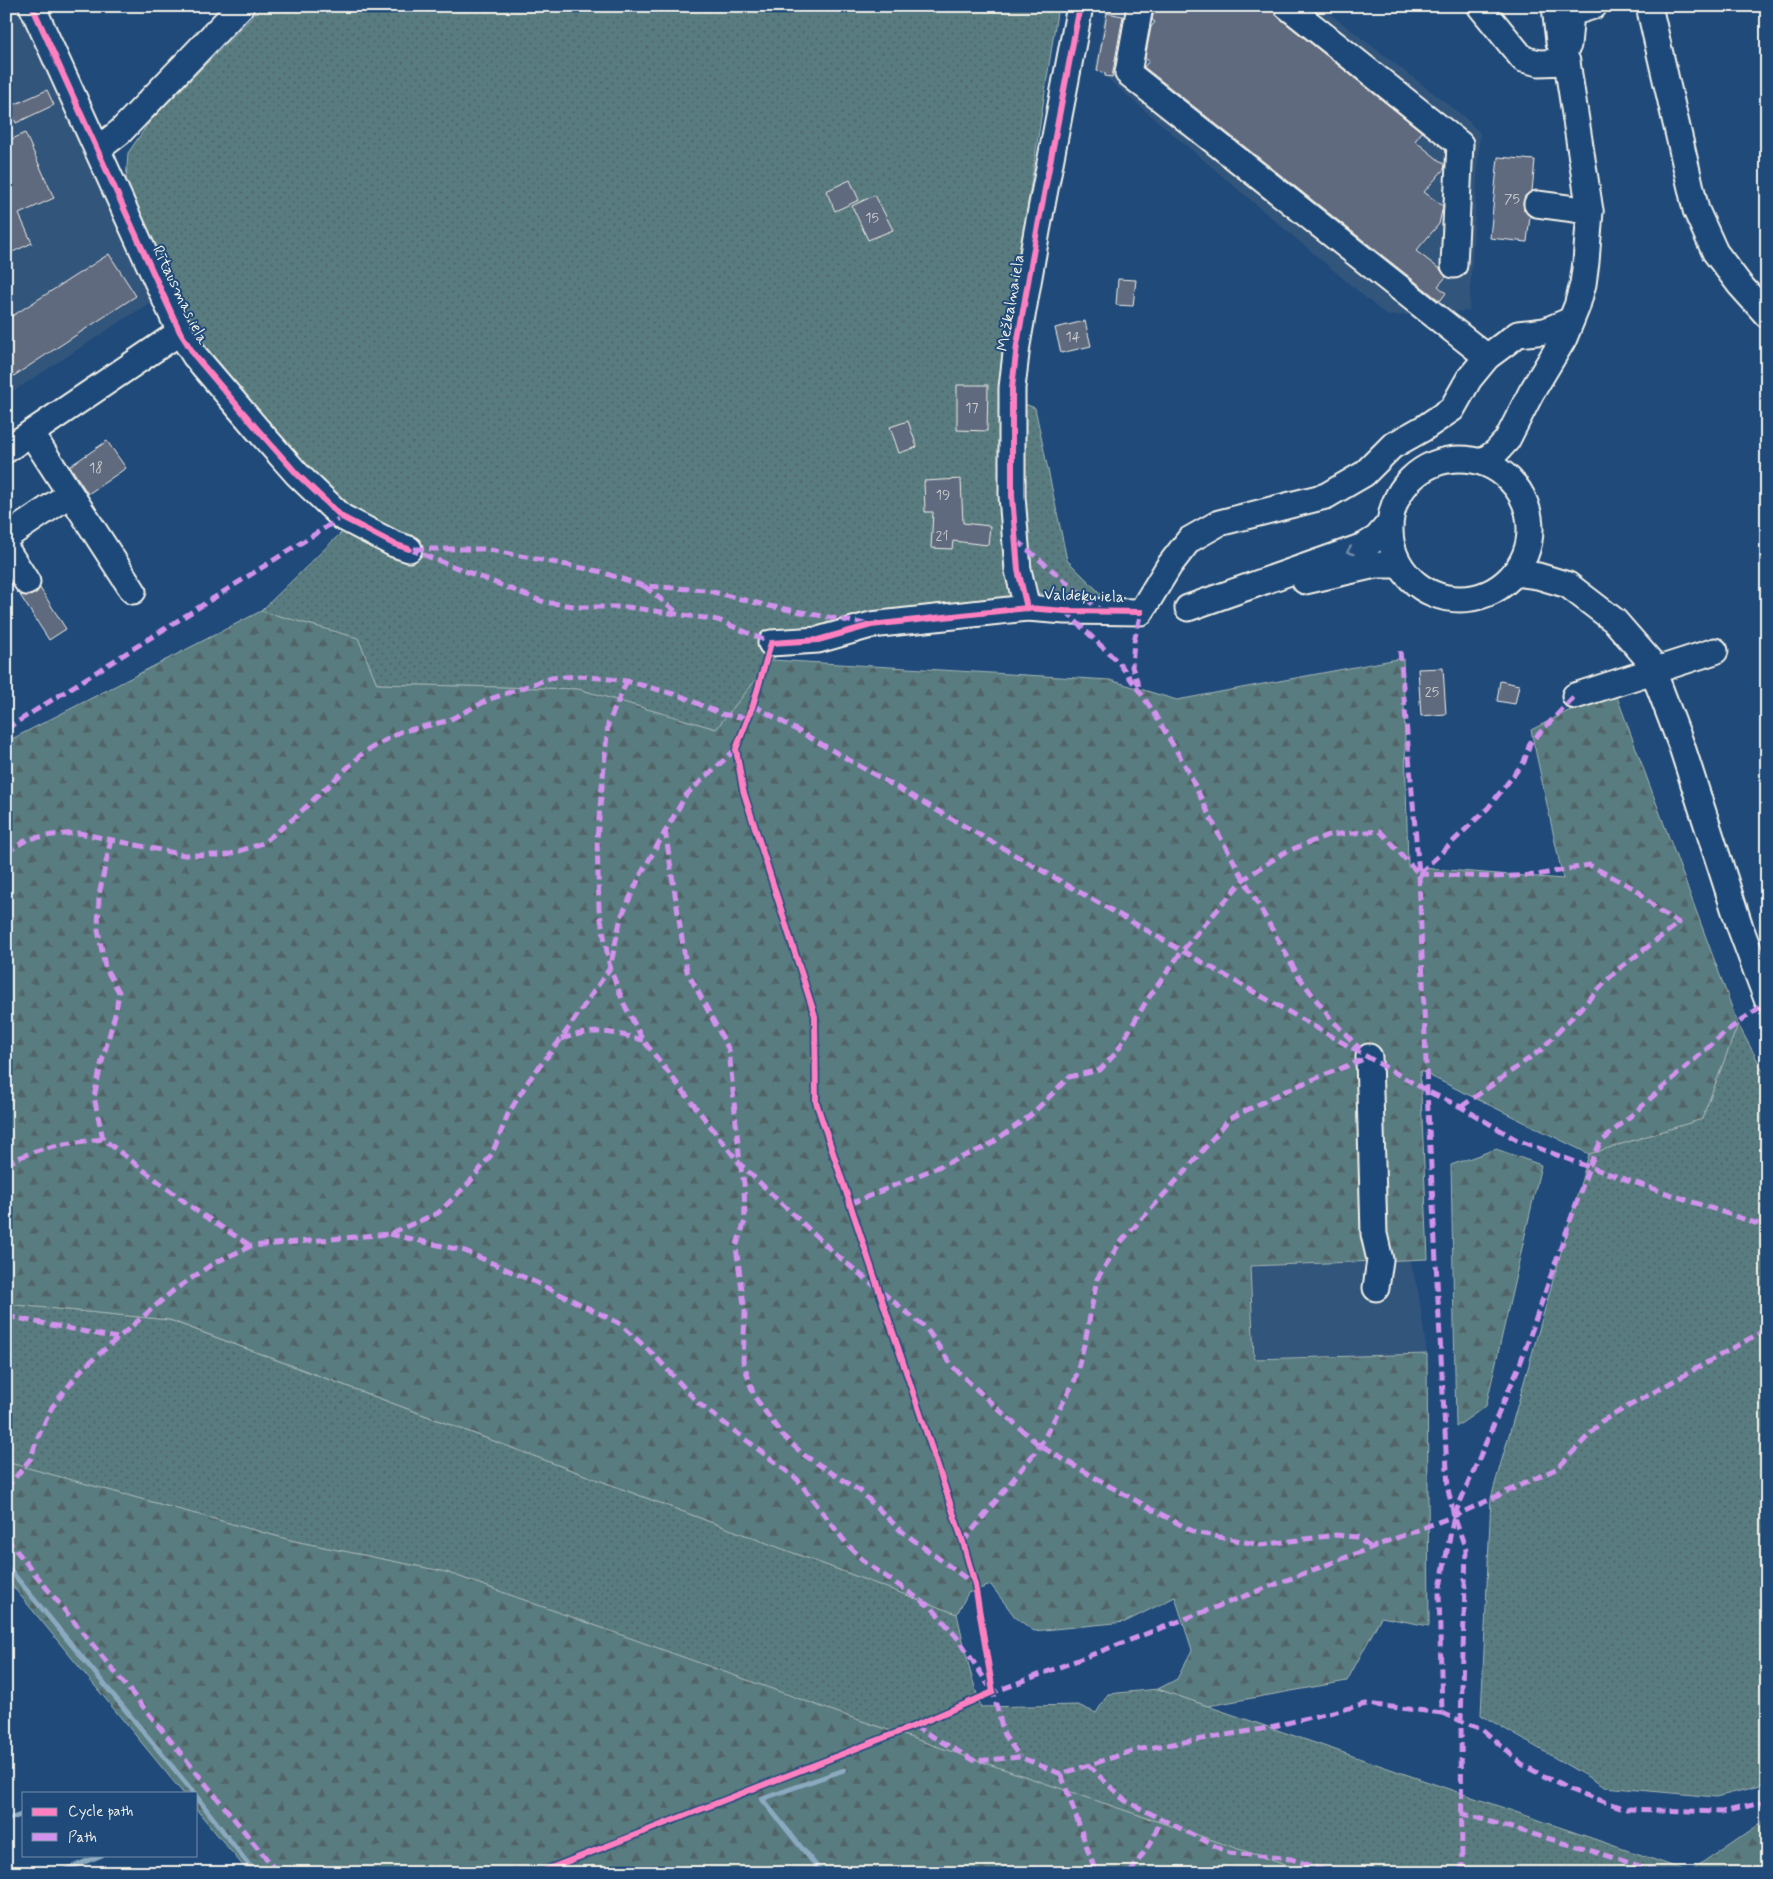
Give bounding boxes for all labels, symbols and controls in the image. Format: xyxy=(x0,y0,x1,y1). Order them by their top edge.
house number: 75 xyxy=(1504,190,1520,208)
house number: 15 xyxy=(865,209,879,227)
street label: Rītausmas iela xyxy=(147,242,213,348)
street label: Mežkalna iela xyxy=(992,253,1030,353)
house number: 14 xyxy=(1066,328,1081,346)
house number: 17 xyxy=(965,399,979,417)
house number: 18 xyxy=(89,459,103,477)
house number: 19 xyxy=(936,486,950,504)
house number: 21 xyxy=(936,527,948,545)
one-way arrow xyxy=(1346,545,1355,555)
street label: Valdeķu iela xyxy=(1043,584,1125,608)
house number: 25 xyxy=(1425,683,1439,701)
legend xyxy=(22,1792,198,1856)
text: Cycle path xyxy=(68,1802,133,1822)
text: Path xyxy=(68,1828,97,1848)

